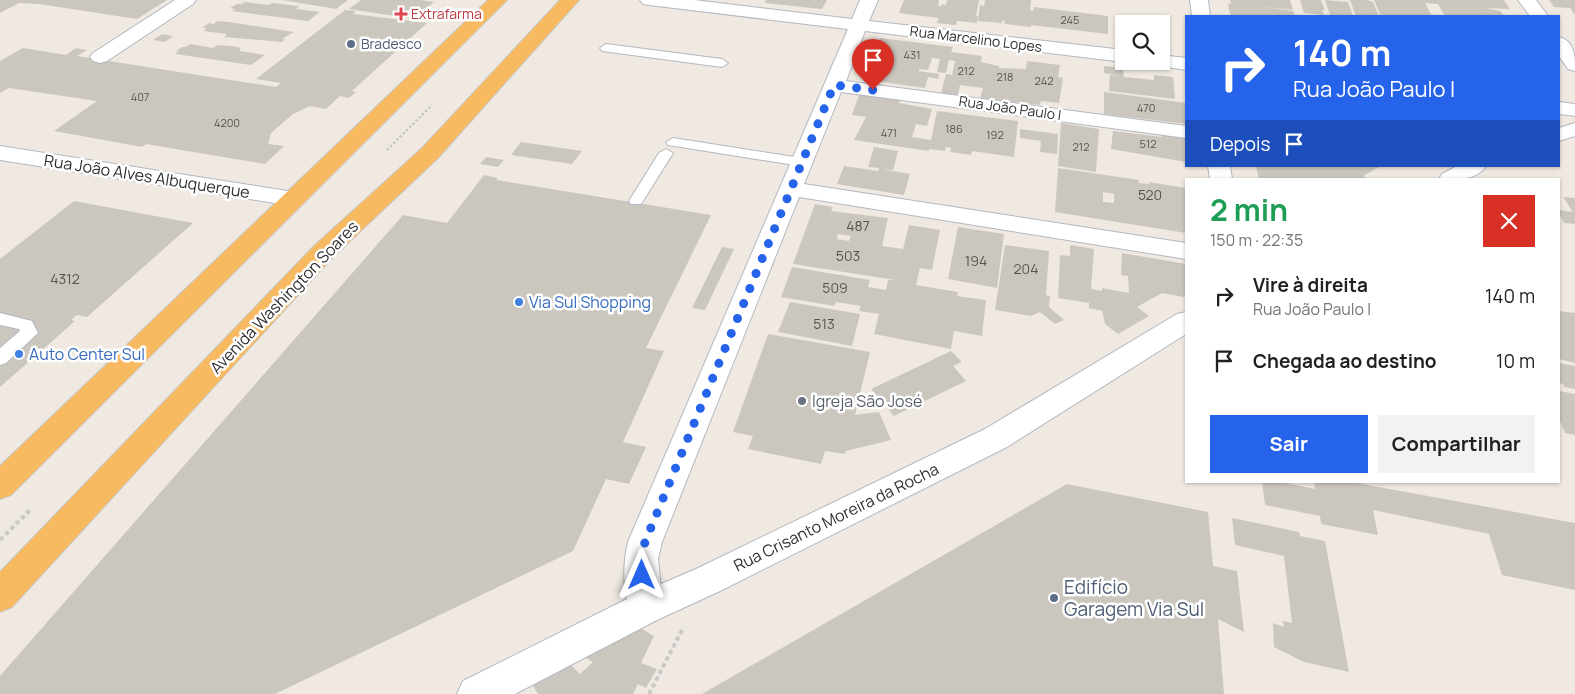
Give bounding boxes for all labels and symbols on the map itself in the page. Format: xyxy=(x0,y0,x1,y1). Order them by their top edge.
place label: Extrafarma xyxy=(411,4,482,23)
marker: Extrafarma xyxy=(395,8,407,20)
house number: 245 xyxy=(1061,12,1079,27)
street label: Rua Marcelino Lopes xyxy=(909,21,1043,56)
place label: Bradesco xyxy=(361,34,422,53)
marker: Bradesco xyxy=(345,38,357,50)
pin xyxy=(852,39,894,90)
house number: 431 xyxy=(904,47,920,62)
house number: 212 xyxy=(958,63,974,78)
house number: 218 xyxy=(997,69,1013,84)
house number: 242 xyxy=(1035,73,1053,88)
house number: 407 xyxy=(131,89,149,104)
street label: Rua João Paulo I xyxy=(958,91,1062,124)
house number: 470 xyxy=(1137,100,1155,115)
house number: 4200 xyxy=(214,115,240,130)
house number: 186 xyxy=(945,121,963,136)
house number: 471 xyxy=(881,125,897,140)
house number: 192 xyxy=(986,127,1004,142)
house number: 512 xyxy=(1140,136,1156,151)
house number: 212 xyxy=(1073,139,1089,154)
street label: Rua João Alves Albuquerque xyxy=(43,149,251,203)
house number: 520 xyxy=(1138,185,1162,204)
street label: Avenida Washington Soares xyxy=(205,216,363,378)
house number: 487 xyxy=(846,216,870,235)
house number: 503 xyxy=(836,246,860,265)
house number: 194 xyxy=(965,251,987,270)
house number: 204 xyxy=(1014,259,1038,278)
house number: 4312 xyxy=(50,269,80,288)
house number: 509 xyxy=(822,278,848,297)
place label: Via Sul Shopping xyxy=(529,291,651,313)
marker: Via Sul Shopping xyxy=(513,296,525,308)
house number: 513 xyxy=(813,314,835,333)
place label: Auto Center Sul xyxy=(29,343,145,365)
marker: Auto Center Sul xyxy=(13,348,25,360)
place label: Igreja São José xyxy=(812,390,922,412)
marker: Igreja São José xyxy=(796,395,808,407)
street label: Rua Crisanto Moreira da Rocha xyxy=(730,458,942,576)
position arrow xyxy=(615,548,667,600)
place label: Edifício Garagem Via Sul xyxy=(1064,574,1204,622)
marker: Edifício Garagem Via Sul xyxy=(1048,592,1060,604)

